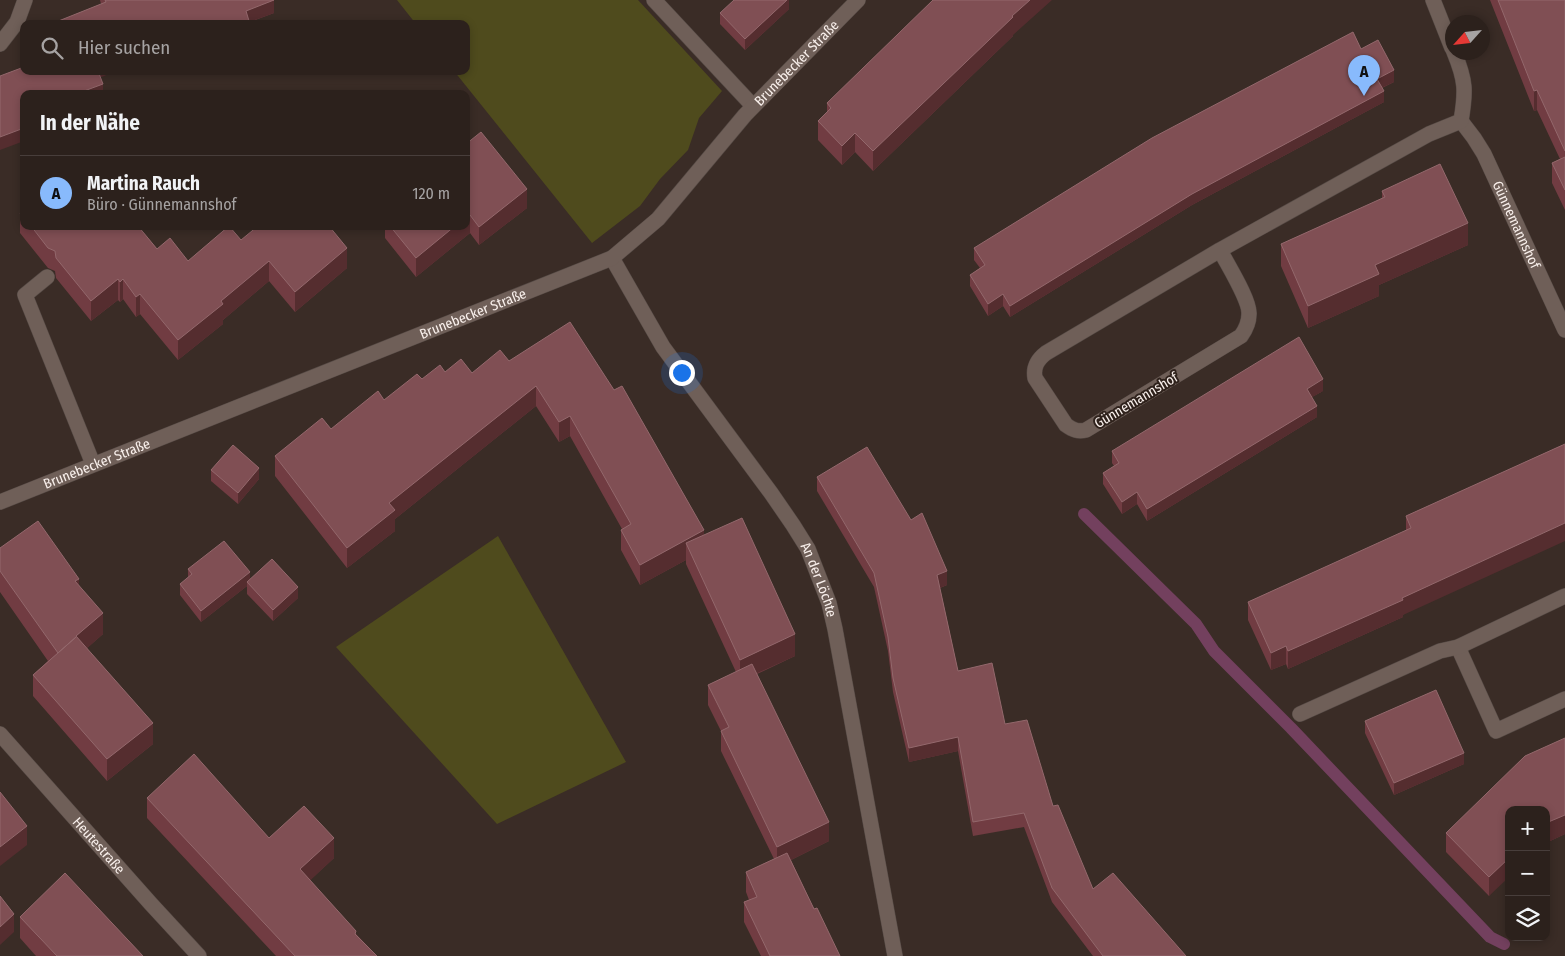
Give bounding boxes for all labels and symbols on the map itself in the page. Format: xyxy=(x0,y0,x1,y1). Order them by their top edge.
north arrow xyxy=(1445,15,1490,60)
street label: Brunebecker Straße xyxy=(751,17,843,109)
pin: A xyxy=(1348,55,1380,96)
street label: Günnemannshof xyxy=(1489,178,1544,273)
street label: Brunebecker Straße xyxy=(417,285,529,343)
your location xyxy=(669,360,695,386)
street label: Günnemannshof xyxy=(1091,368,1183,432)
street label: Brunebecker Straße xyxy=(41,435,153,493)
street label: An der Löchte xyxy=(797,539,840,619)
street label: Heutestraße xyxy=(69,814,128,878)

